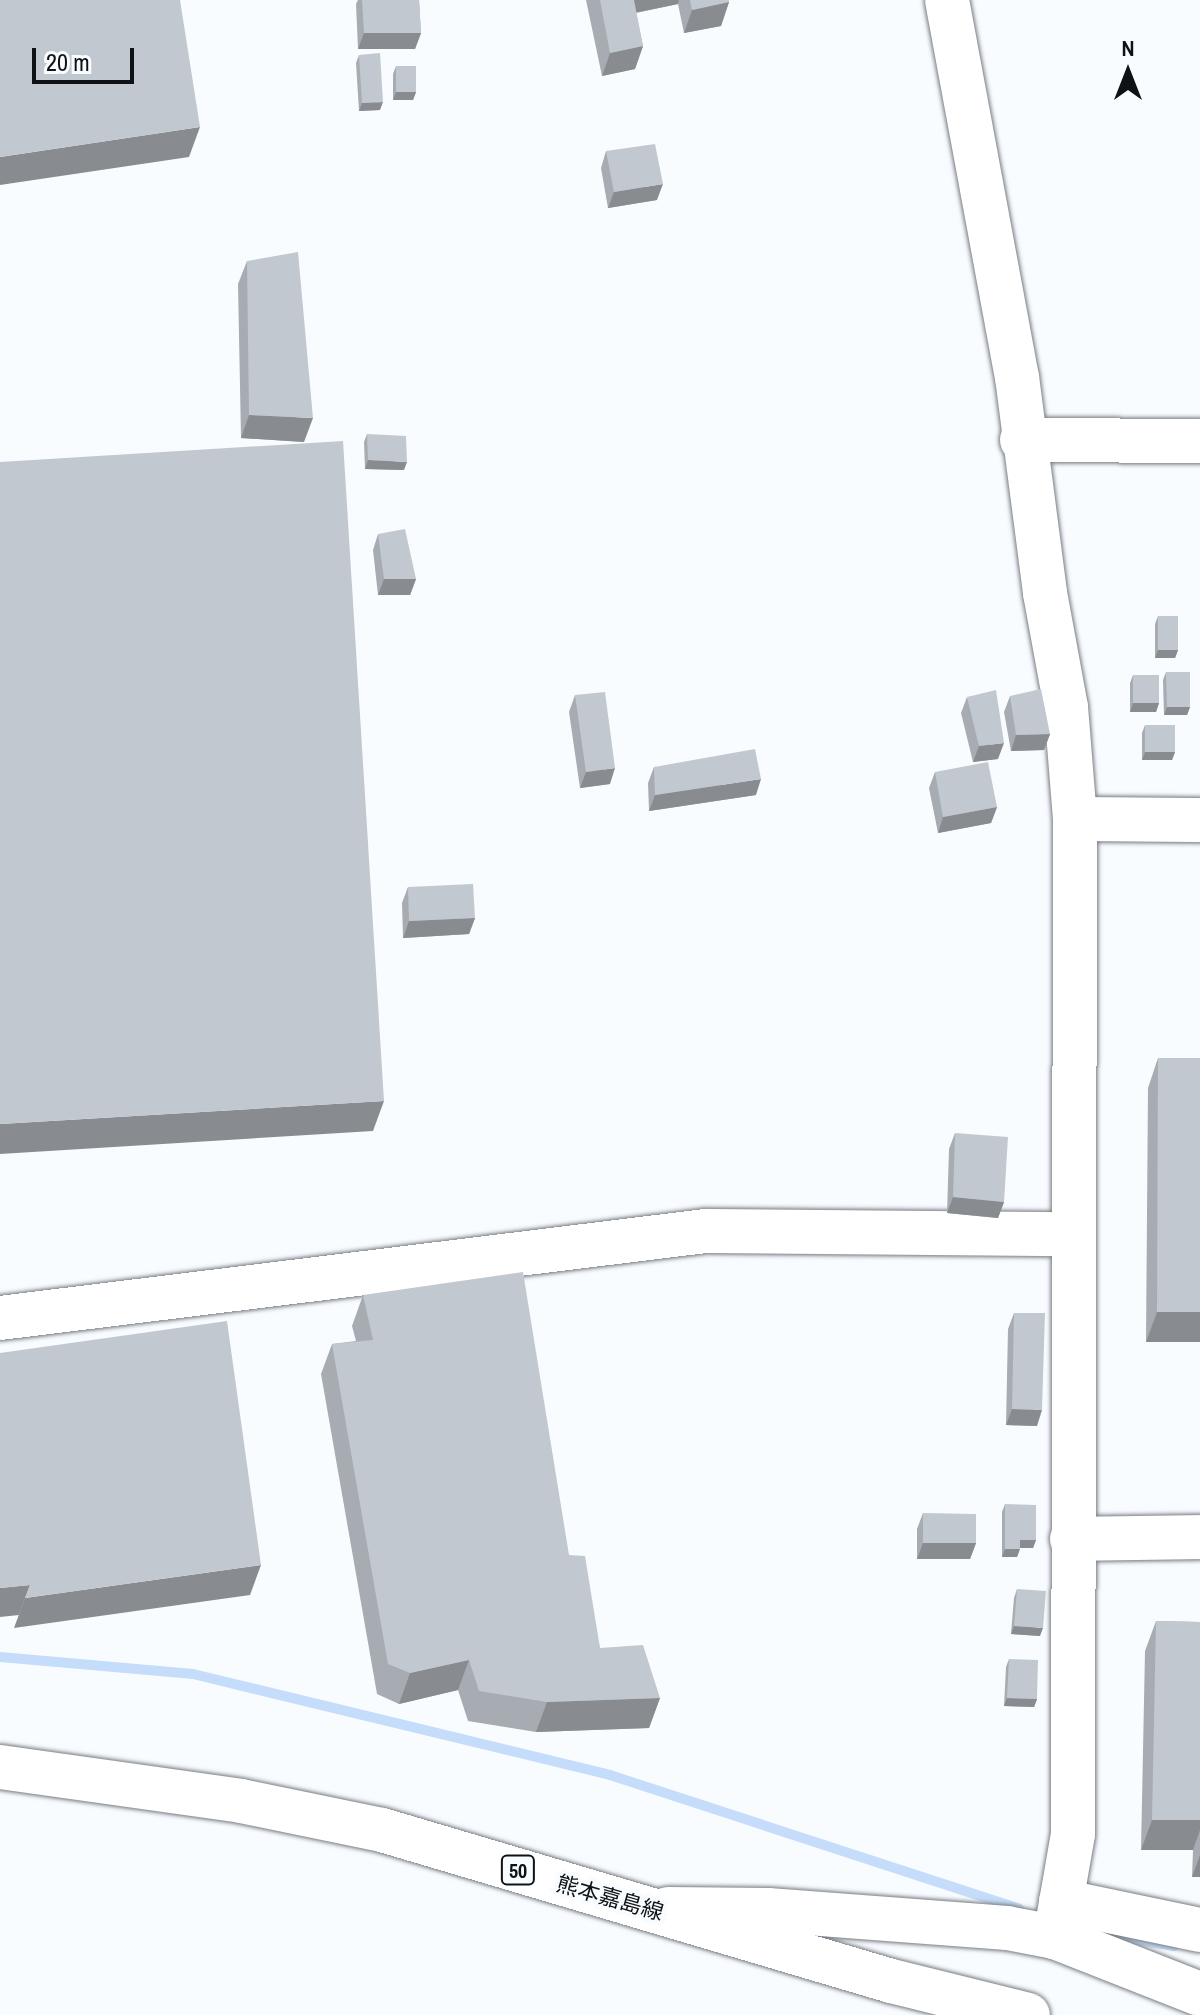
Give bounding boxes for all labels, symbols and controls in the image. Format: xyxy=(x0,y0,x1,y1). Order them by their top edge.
scale bar xyxy=(36,32,138,82)
north arrow xyxy=(1088,32,1168,112)
text: N xyxy=(1121,33,1135,63)
text: 20 m xyxy=(46,46,90,78)
road number: 50 xyxy=(500,1854,536,1886)
street label: 熊本嘉島線 xyxy=(553,1870,667,1926)

